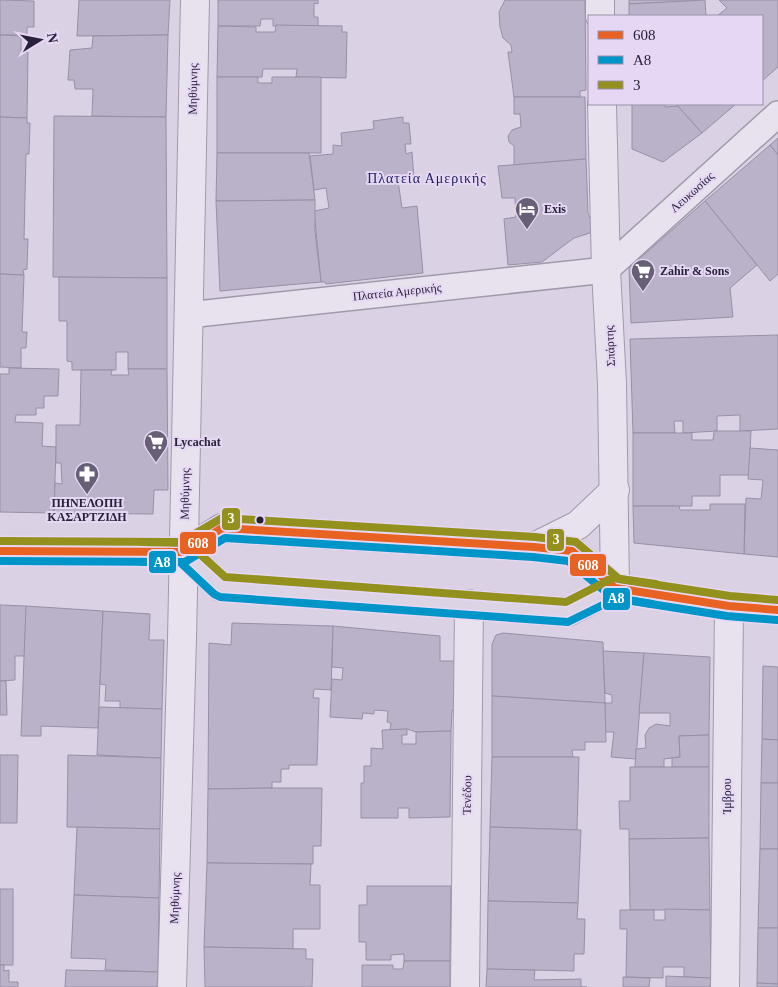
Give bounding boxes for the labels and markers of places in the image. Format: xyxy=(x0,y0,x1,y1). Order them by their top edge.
hotel icon: Exis xyxy=(514,196,540,230)
place label: Exis xyxy=(544,202,566,216)
supermarket icon: Zahir & Sons xyxy=(630,258,656,292)
place label: Zahir & Sons xyxy=(660,264,729,278)
supermarket icon: Lycachat xyxy=(143,429,169,463)
place label: Lycachat xyxy=(174,435,221,449)
pharmacy icon: ΠΗΝΕΛΟΠΗ ΚΑΣΑΡΤΖΙΔΗ xyxy=(74,461,100,495)
place label: ΠΗΝΕΛΟΠΗ ΚΑΣΑΡΤΖΙΔΗ xyxy=(47,496,127,524)
unlabelled marker xyxy=(255,515,265,525)

